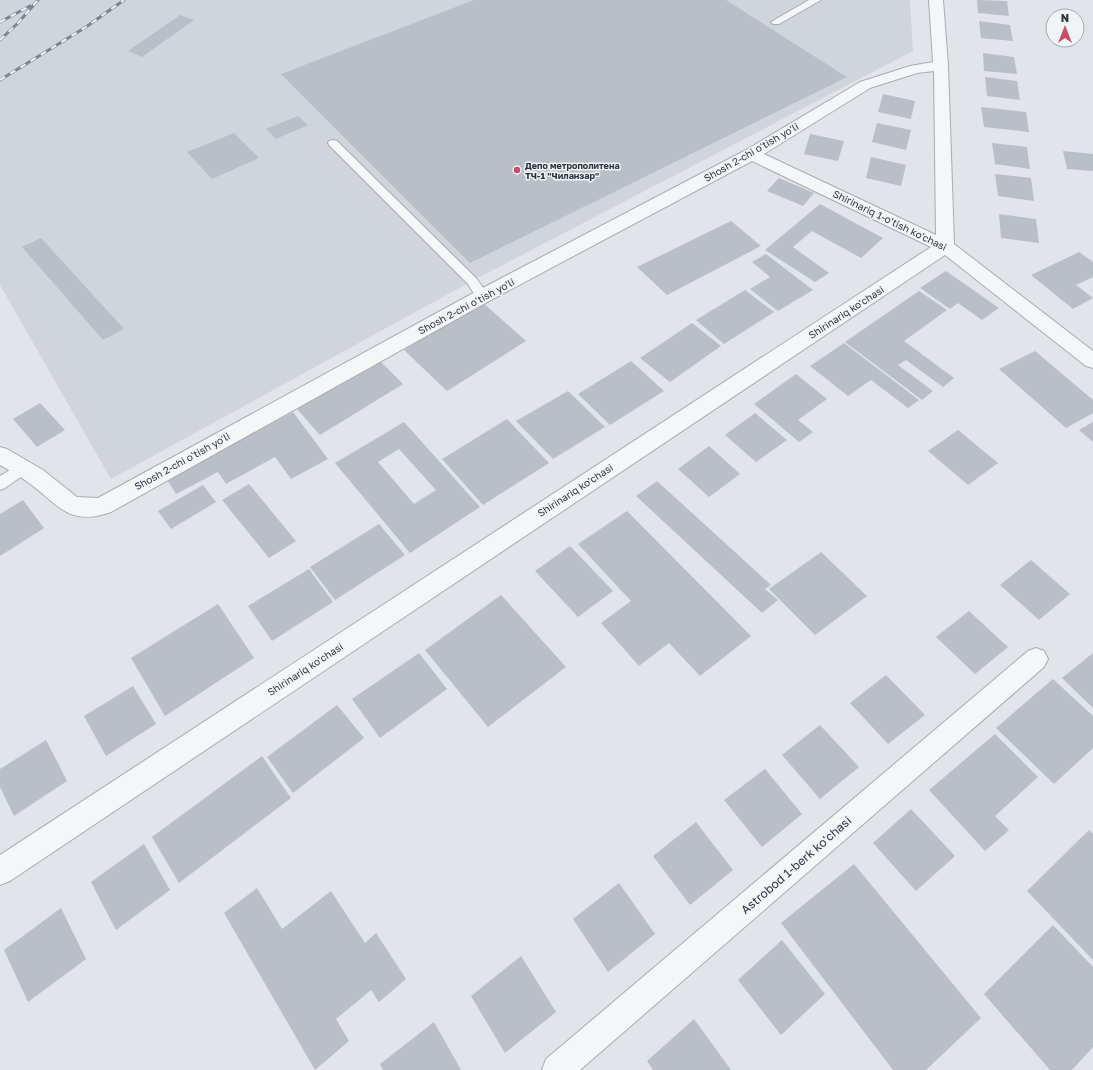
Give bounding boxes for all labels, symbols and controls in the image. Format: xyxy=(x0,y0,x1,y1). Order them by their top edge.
north arrow xyxy=(1045,8,1085,48)
text: N xyxy=(1061,11,1069,24)
street label: Shosh 2-chi o'tish yo'li xyxy=(702,120,800,184)
place label: Депо метрополитена ТЧ-1 "Чиланзар" xyxy=(525,160,620,181)
marker: Депо метрополитена ТЧ-1 "Чиланзар" xyxy=(512,165,522,175)
street label: Shirinariq 1-o'tish ko'chasi xyxy=(831,187,949,253)
street label: Shosh 2-chi o'tish yo'li xyxy=(416,276,516,336)
street label: Shirinariq ko'chasi xyxy=(806,283,886,341)
street label: Shosh 2-chi o'tish yo'li xyxy=(132,430,232,492)
street label: Shirinariq ko'chasi xyxy=(535,461,615,519)
street label: Shirinariq ko'chasi xyxy=(265,640,345,698)
street label: Astrobod 1-berk ko'chasi xyxy=(738,813,854,917)

